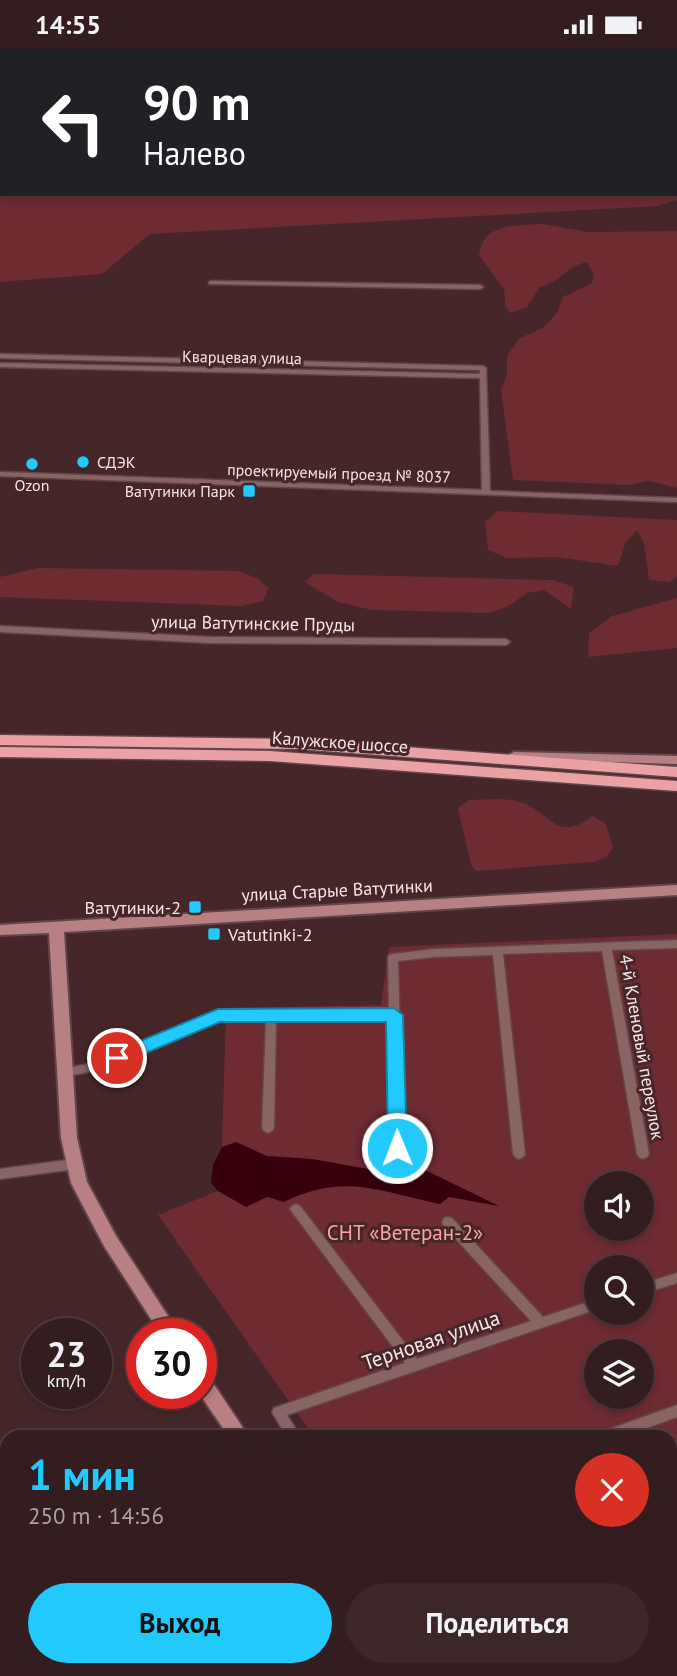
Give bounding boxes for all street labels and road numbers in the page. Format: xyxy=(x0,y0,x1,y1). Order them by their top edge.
street label: Кварцевая улица xyxy=(182,346,302,368)
street label: проектируемый проезд № 8037 xyxy=(227,459,451,487)
street label: улица Ватутинские Пруды xyxy=(151,610,355,636)
street label: Калужское шоссе xyxy=(271,726,409,758)
street label: улица Старые Ватутинки xyxy=(241,874,433,906)
street label: 4-й Кленовый переулок xyxy=(614,953,670,1142)
street label: Терновая улица xyxy=(359,1304,503,1376)

